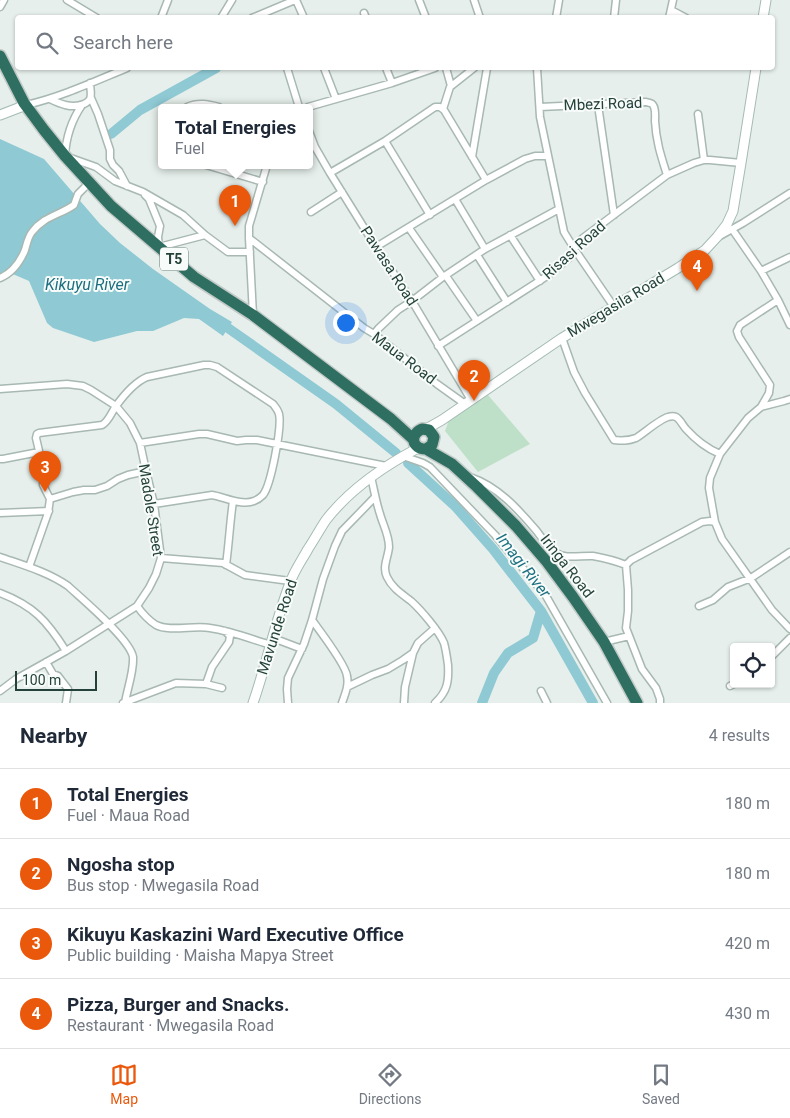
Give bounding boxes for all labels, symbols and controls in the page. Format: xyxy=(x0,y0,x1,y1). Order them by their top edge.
search box xyxy=(15,15,775,70)
icon: search xyxy=(33,29,61,57)
text: Search here xyxy=(73,31,173,54)
street label: Mbezi Road xyxy=(563,94,643,114)
popup xyxy=(158,104,313,169)
text: Total Energies xyxy=(175,116,296,139)
text: Fuel xyxy=(175,139,205,158)
pin: 1 xyxy=(219,185,251,226)
street label: Risasi Road xyxy=(539,217,609,283)
street label: Pawasa Road xyxy=(357,223,421,309)
road number: T5 xyxy=(160,248,188,270)
pin: 4 xyxy=(681,250,713,291)
street label: Mwegasila Road xyxy=(564,269,668,341)
water label: Kikuyu River xyxy=(45,275,130,294)
your location xyxy=(333,310,359,336)
street label: Maua Road xyxy=(368,328,440,388)
pin: 2 xyxy=(458,360,490,401)
pin: 3 xyxy=(29,451,61,492)
street label: Madole Street xyxy=(135,463,167,558)
water label: Imagi River xyxy=(492,529,555,602)
street label: Iringa Road xyxy=(537,531,597,601)
street label: Mavunde Road xyxy=(253,577,301,677)
map controls xyxy=(730,643,775,688)
button: locate xyxy=(730,643,775,688)
scale bar xyxy=(15,668,98,691)
text: 100 m xyxy=(22,672,61,688)
text: Nearby xyxy=(20,724,87,748)
text: 4 results xyxy=(709,726,770,745)
text: Total Energies xyxy=(67,783,189,806)
text: 1 xyxy=(31,794,41,813)
text: 180 m xyxy=(725,794,770,813)
text: Fuel · Maua Road xyxy=(67,806,190,825)
text: Ngosha stop xyxy=(67,853,175,876)
text: 2 xyxy=(31,864,41,883)
text: 180 m xyxy=(725,864,770,883)
text: Bus stop · Mwegasila Road xyxy=(67,876,259,895)
text: Kikuyu Kaskazini Ward Executive Office xyxy=(67,923,404,946)
text: 3 xyxy=(31,934,41,953)
text: 420 m xyxy=(725,934,770,953)
text: Public building · Maisha Mapya Street xyxy=(67,946,334,965)
text: Pizza, Burger and Snacks. xyxy=(67,993,290,1016)
text: 4 xyxy=(31,1004,41,1023)
text: 430 m xyxy=(725,1004,770,1023)
text: Restaurant · Mwegasila Road xyxy=(67,1016,274,1035)
tab: Map xyxy=(110,1061,138,1107)
tab: Directions xyxy=(359,1061,422,1107)
tab: Saved xyxy=(642,1061,680,1107)

